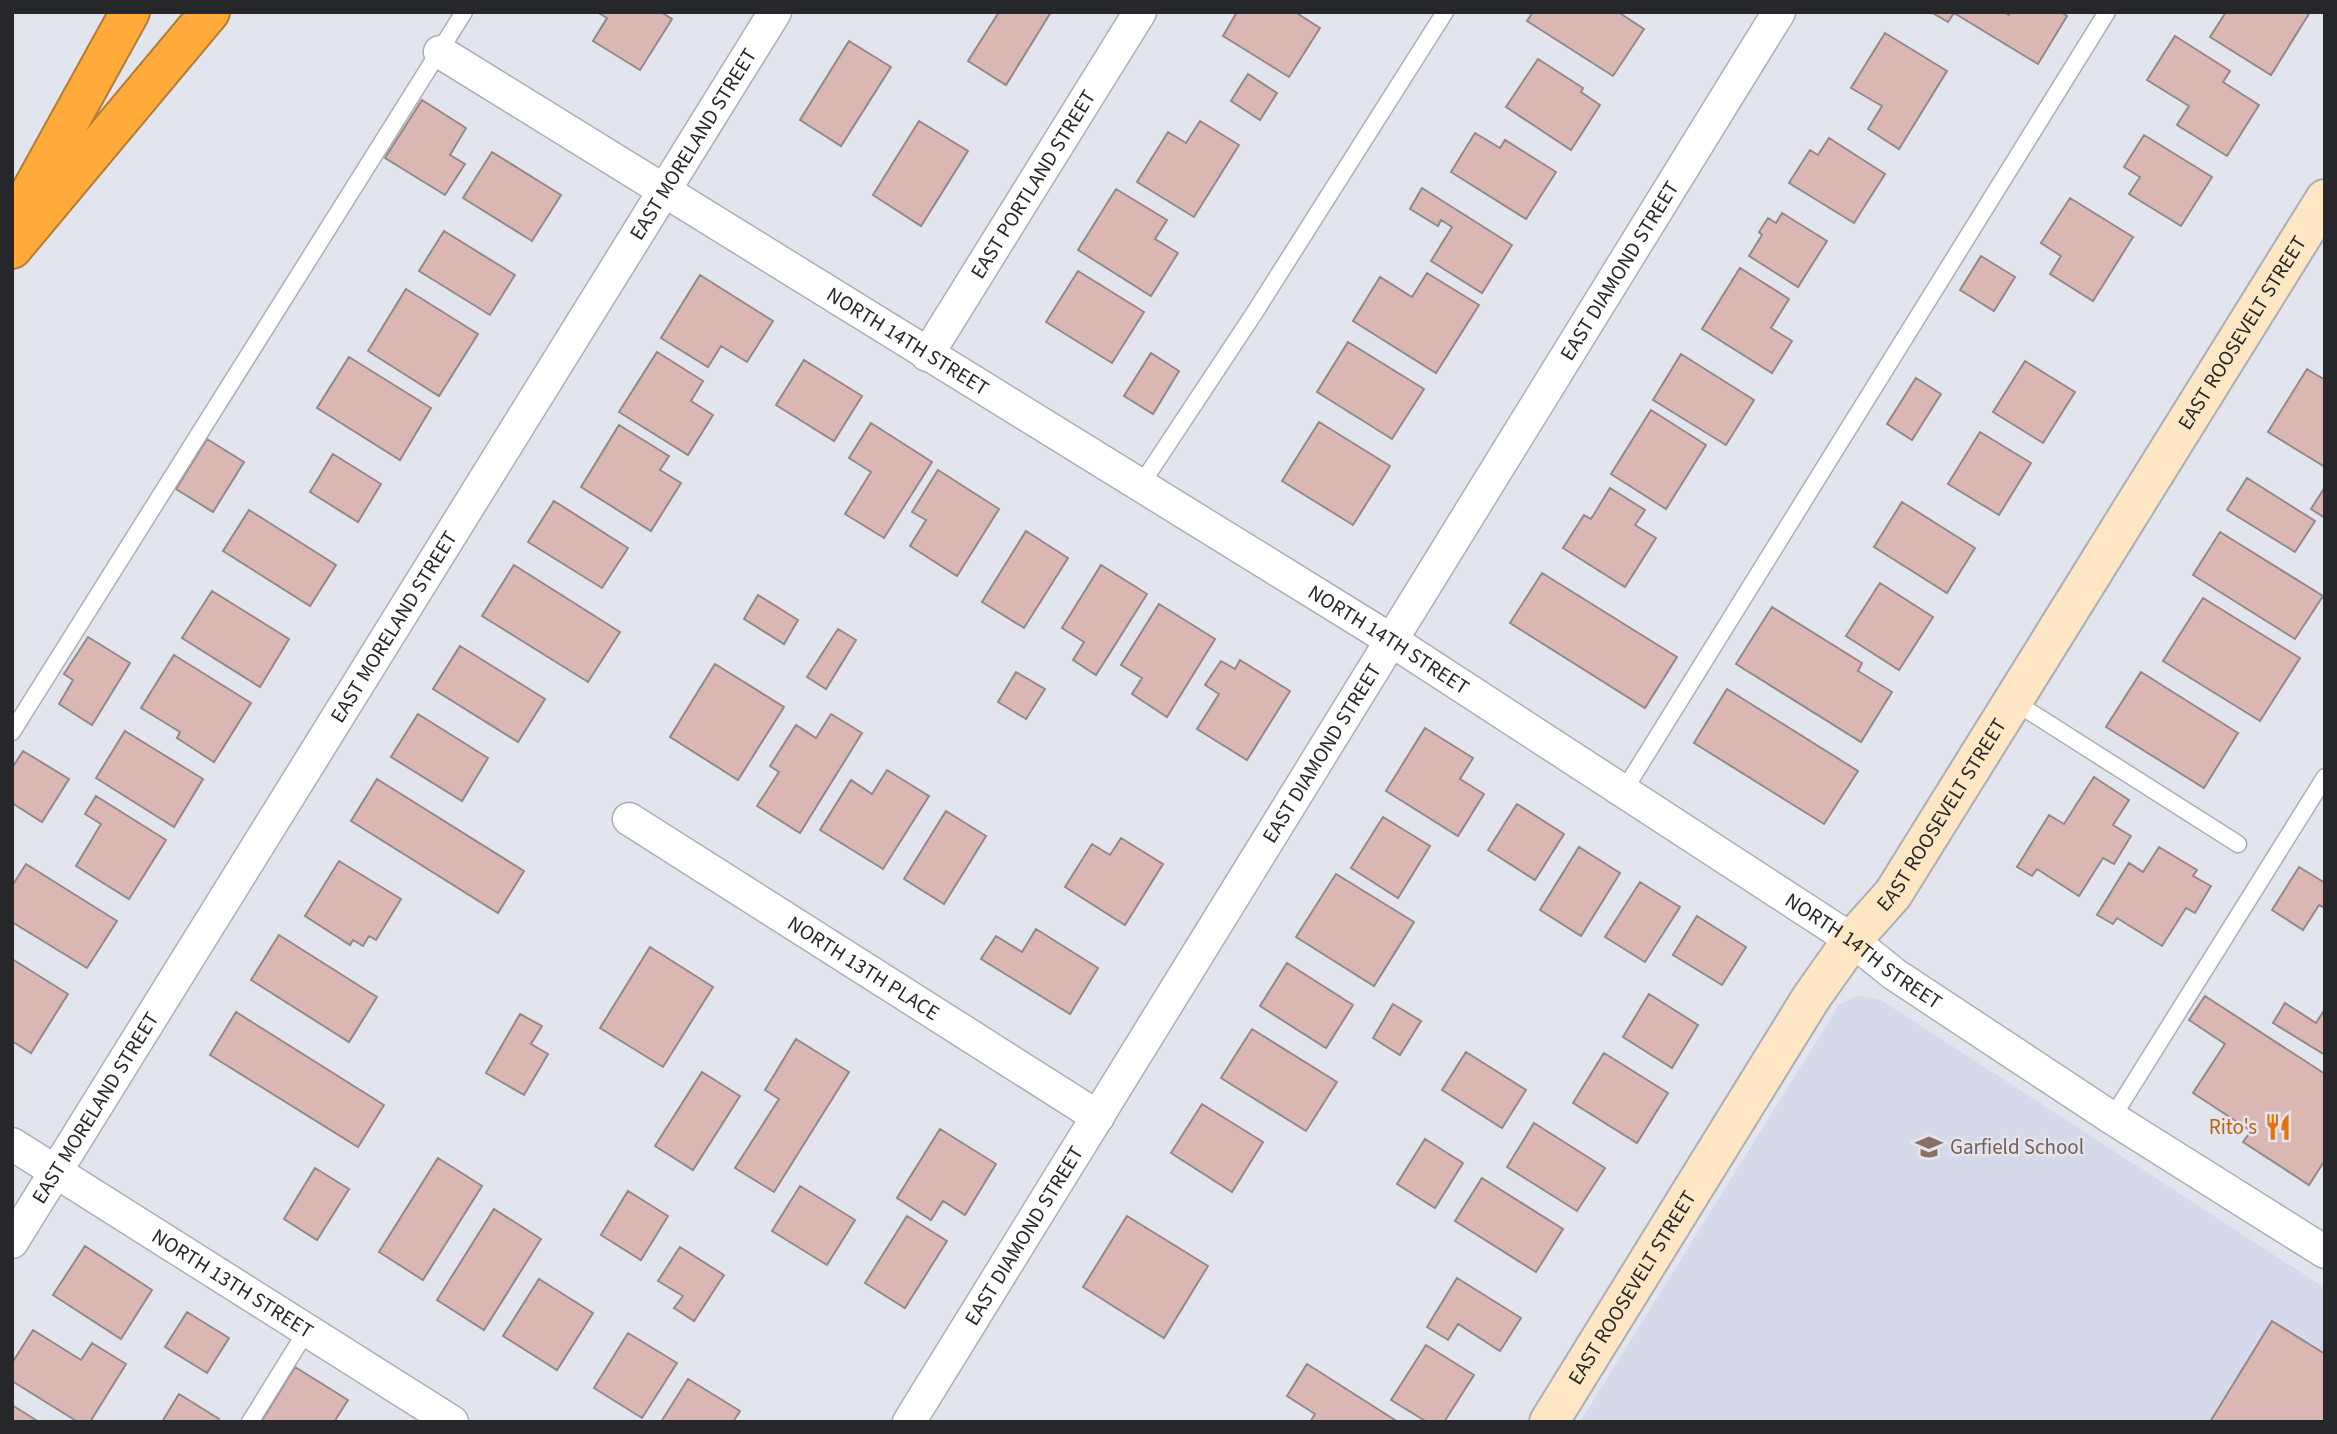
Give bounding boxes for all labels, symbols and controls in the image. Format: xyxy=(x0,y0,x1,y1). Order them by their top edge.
street label: EAST MORELAND STREET xyxy=(622,42,764,246)
street label: EAST PORTLAND STREET xyxy=(963,84,1103,284)
street label: EAST DIAMOND STREET xyxy=(1553,175,1686,366)
street label: EAST ROOSEVELT STREET xyxy=(2170,230,2314,435)
street label: NORTH 14TH STREET xyxy=(821,280,995,403)
street label: EAST MORELAND STREET xyxy=(323,525,465,729)
street label: NORTH 14TH STREET xyxy=(1302,577,1475,702)
street label: EAST DIAMOND STREET xyxy=(1255,658,1389,849)
street label: EAST ROOSEVELT STREET xyxy=(1869,712,2014,918)
street label: NORTH 14TH STREET xyxy=(1779,885,1948,1017)
street label: NORTH 13TH PLACE xyxy=(782,909,945,1028)
street label: EAST MORELAND STREET xyxy=(24,1006,166,1209)
place label: Rito's xyxy=(2209,1112,2257,1142)
restaurant icon: Rito's xyxy=(2263,1112,2293,1142)
school or university icon: Garfield School xyxy=(1914,1132,1944,1162)
place label: Garfield School xyxy=(1950,1132,2084,1162)
street label: EAST DIAMOND STREET xyxy=(957,1140,1091,1331)
street label: EAST ROOSEVELT STREET xyxy=(1561,1185,1704,1391)
street label: NORTH 13TH STREET xyxy=(146,1221,319,1346)

